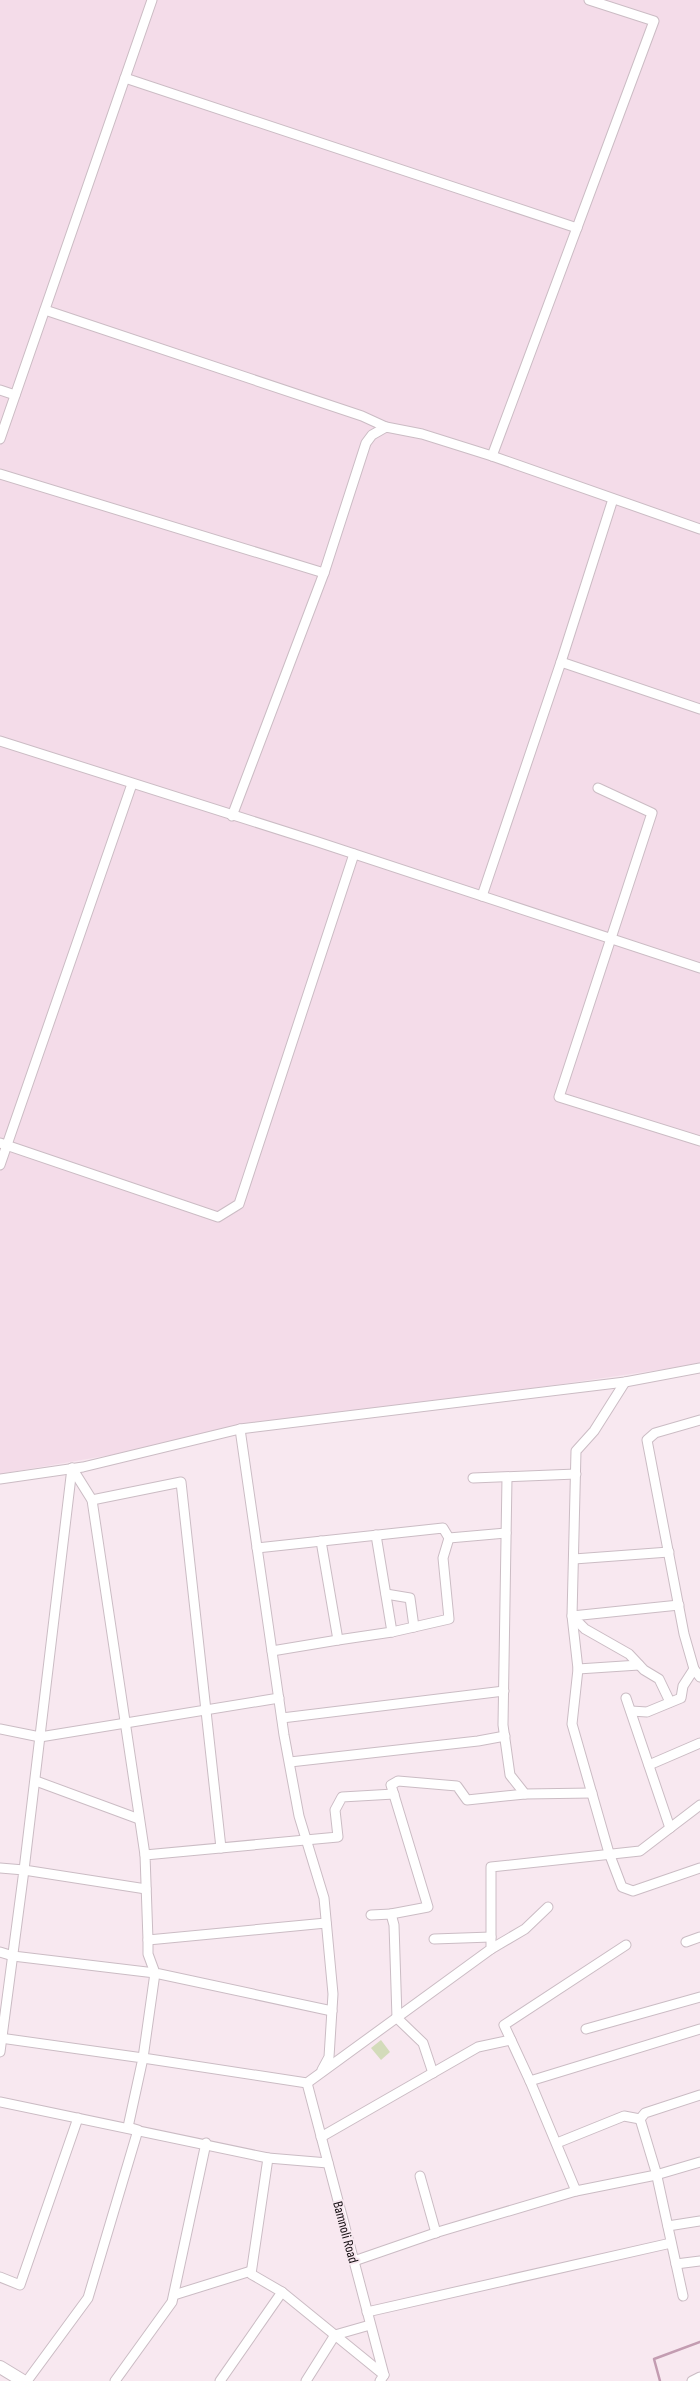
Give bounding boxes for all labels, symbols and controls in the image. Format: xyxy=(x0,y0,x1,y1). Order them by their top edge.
street label: Bamnoli Road xyxy=(329,2199,362,2265)

